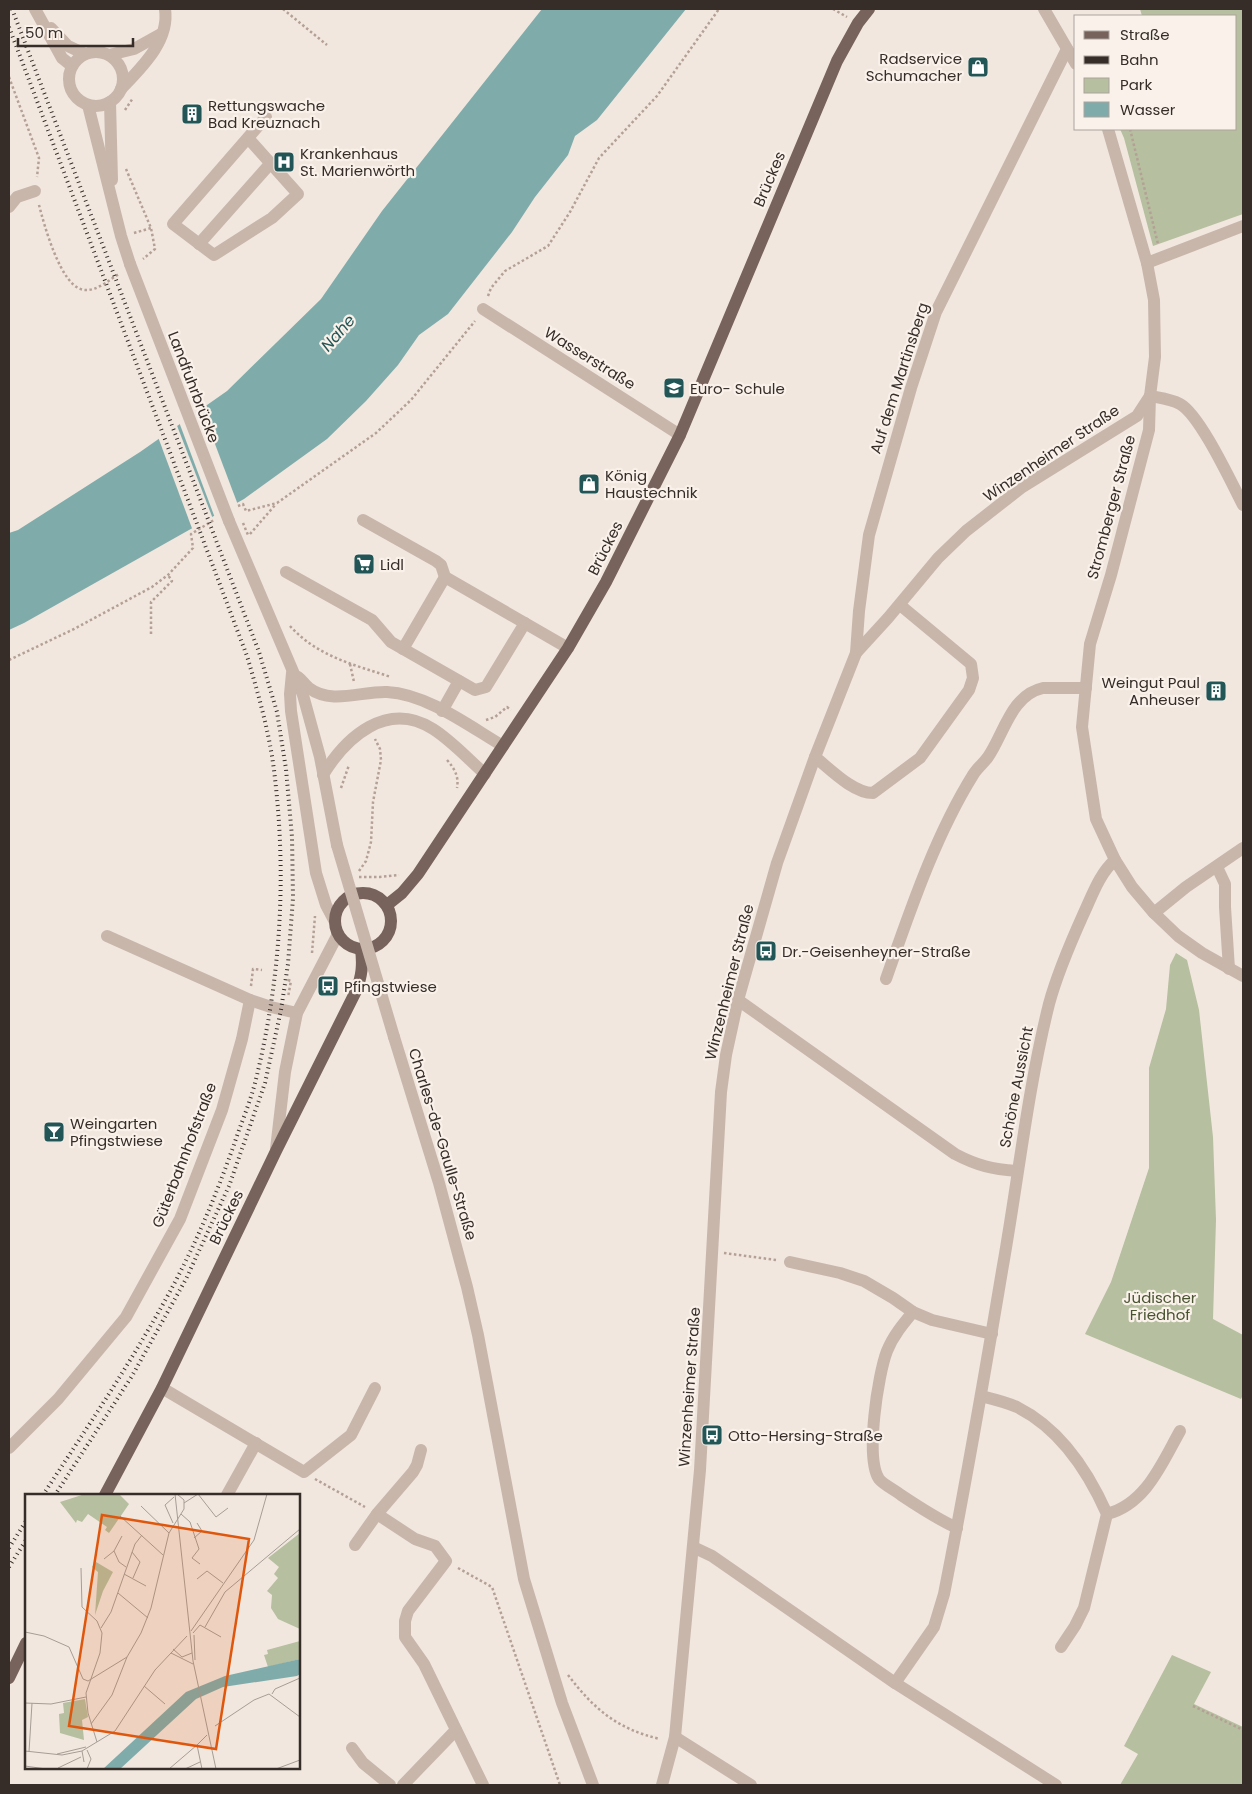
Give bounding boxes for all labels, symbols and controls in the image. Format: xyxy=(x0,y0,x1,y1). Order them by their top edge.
scale bar xyxy=(18,15,132,47)
legend xyxy=(1074,15,1237,130)
text: 50 m xyxy=(25,22,63,43)
text: Straße xyxy=(1120,24,1170,45)
place label: Radservice Schumacher xyxy=(866,48,962,86)
text: Bahn xyxy=(1120,49,1159,70)
shop icon: Radservice Schumacher xyxy=(966,55,990,79)
text: Park xyxy=(1120,74,1152,95)
place label: Rettungswache Bad Kreuznach xyxy=(208,95,325,133)
text: Wasser xyxy=(1120,99,1176,120)
building icon: Rettungswache Bad Kreuznach xyxy=(180,102,204,126)
place label: Krankenhaus St. Marienwörth xyxy=(300,143,415,181)
street label: Brückes xyxy=(748,148,790,210)
hospital icon: Krankenhaus St. Marienwörth xyxy=(272,150,296,174)
street label: Auf dem Martinsberg xyxy=(865,300,933,456)
water label: Nahe xyxy=(315,309,361,356)
street label: Wasserstraße xyxy=(540,322,640,394)
street label: Landfuhrbrücke xyxy=(163,328,225,446)
school or university icon: Euro- Schule xyxy=(662,376,686,400)
place label: Euro- Schule xyxy=(690,378,785,399)
street label: Winzenheimer Straße xyxy=(979,400,1123,506)
street label: Stromberger Straße xyxy=(1082,433,1140,581)
place label: König Haustechnik xyxy=(605,465,698,503)
shop icon: König Haustechnik xyxy=(577,472,601,496)
street label: Brückes xyxy=(582,517,628,579)
supermarket icon: Lidl xyxy=(352,552,376,576)
place label: Lidl xyxy=(380,554,404,575)
place label: Weingut Paul Anheuser xyxy=(1101,672,1200,710)
building icon: Weingut Paul Anheuser xyxy=(1204,679,1228,703)
street label: Winzenheimer Straße xyxy=(699,902,759,1062)
bus stop icon: Dr.-Geisenheyner-Straße xyxy=(754,939,778,963)
place label: Dr.-Geisenheyner-Straße xyxy=(782,941,971,962)
bus stop icon: Pfingstwiese xyxy=(316,974,340,998)
place label: Pfingstwiese xyxy=(344,976,437,997)
street label: Schöne Aussicht xyxy=(994,1025,1038,1149)
street label: Charles-de-Gaulle-Straße xyxy=(404,1046,482,1242)
street label: Güterbahnhofstraße xyxy=(147,1079,221,1231)
place label: Weingarten Pfingstwiese xyxy=(70,1113,163,1151)
bar icon: Weingarten Pfingstwiese xyxy=(42,1120,66,1144)
street label: Brückes xyxy=(204,1186,248,1248)
park label: Jüdischer Friedhof xyxy=(1124,1287,1197,1325)
street label: Winzenheimer Straße xyxy=(673,1306,705,1468)
bus stop icon: Otto-Hersing-Straße xyxy=(700,1423,724,1447)
place label: Otto-Hersing-Straße xyxy=(728,1425,883,1446)
inset map xyxy=(25,1494,300,1769)

